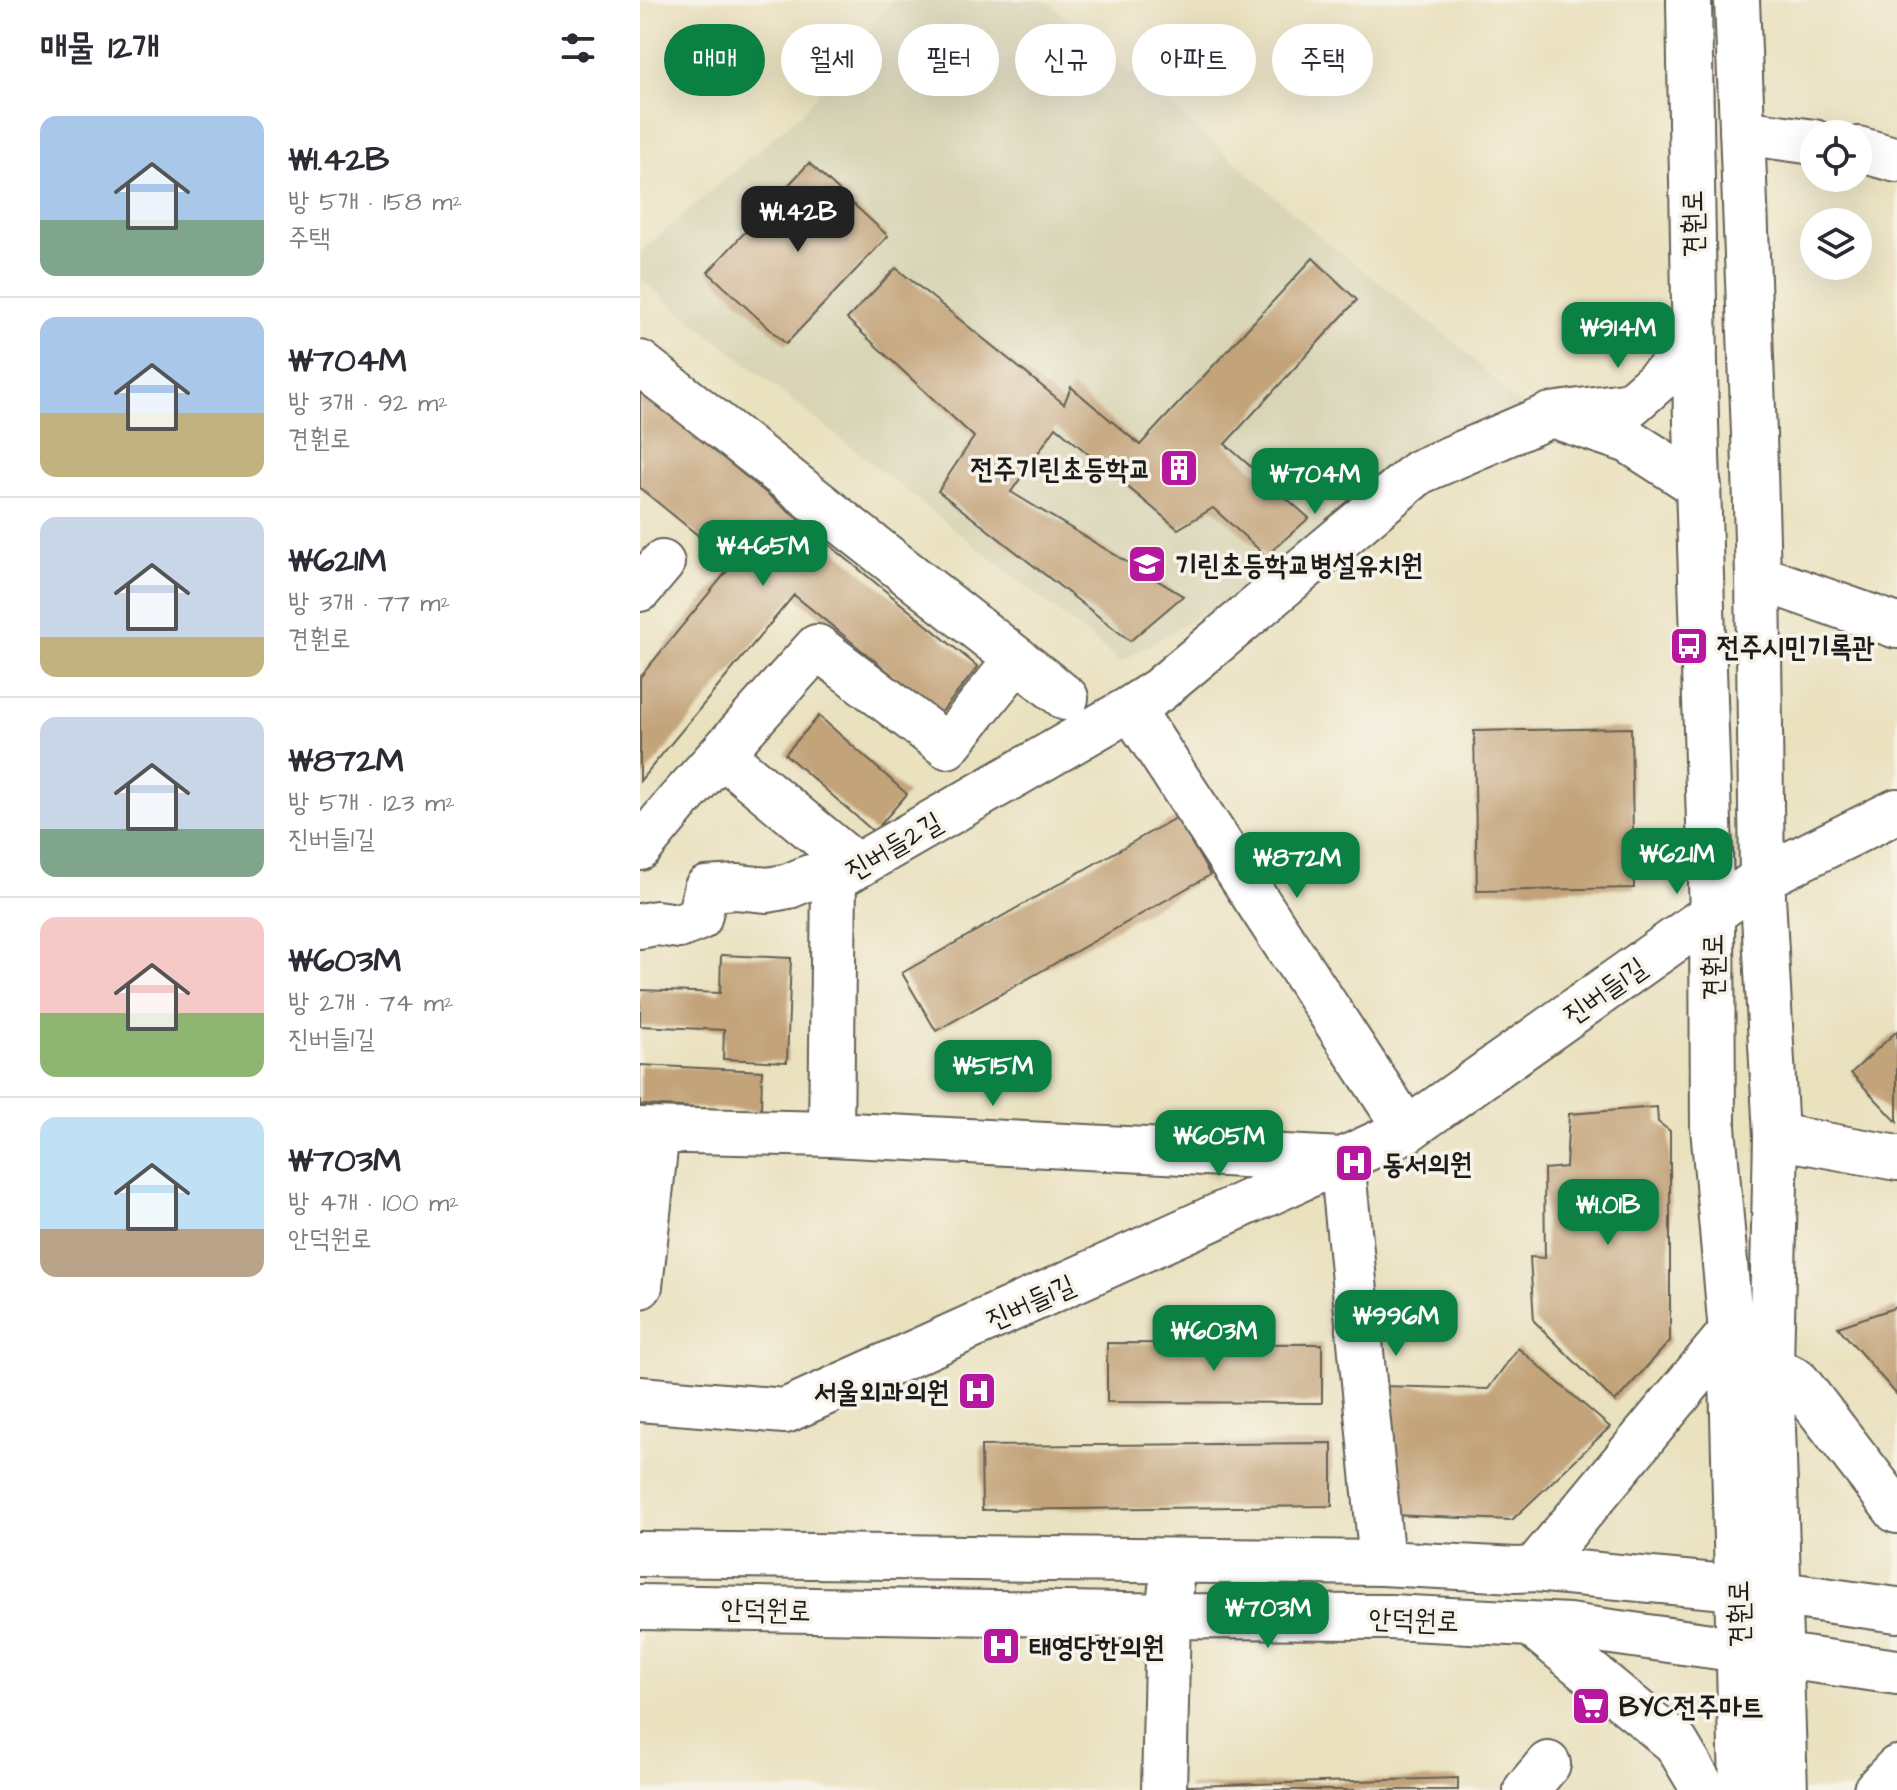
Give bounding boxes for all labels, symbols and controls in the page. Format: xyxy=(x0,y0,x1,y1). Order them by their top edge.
text: 매물 12개 xyxy=(40,24,160,72)
chip: 매매 xyxy=(664,24,765,96)
chip: 월세 xyxy=(781,24,882,96)
chip: 필터 xyxy=(898,24,999,96)
chip: 신규 xyxy=(1015,24,1116,96)
chip: 아파트 xyxy=(1132,24,1256,96)
chip: 주택 xyxy=(1272,24,1373,96)
icon: filters xyxy=(556,26,600,70)
map controls xyxy=(1800,120,1872,280)
button: locate xyxy=(1800,120,1872,192)
text: ₩1.42B xyxy=(288,136,389,184)
icon: home xyxy=(104,148,200,244)
text: 방 5개 · 158 m² xyxy=(288,184,462,220)
pin: ₩1.42B xyxy=(733,186,863,254)
street label: 견훤로 xyxy=(1673,190,1714,258)
text: ₩1.42B xyxy=(759,194,837,230)
button: layers xyxy=(1800,208,1872,280)
text: 주택 xyxy=(288,220,330,256)
pin: ₩914M xyxy=(1562,302,1674,370)
text: ₩914M xyxy=(1580,310,1656,346)
text: ₩704M xyxy=(288,337,407,385)
icon: home xyxy=(104,349,200,445)
text: 방 3개 · 92 m² xyxy=(288,385,448,421)
text: 견훤로 xyxy=(288,421,351,457)
building icon: 전주기린초등학교 xyxy=(1158,447,1200,489)
pin: ₩704M xyxy=(1259,448,1371,516)
place label: 전주기린초등학교 xyxy=(971,450,1151,489)
text: ₩704M xyxy=(1270,456,1360,492)
pin: ₩465M xyxy=(707,520,819,588)
text: ₩465M xyxy=(716,528,810,564)
text: ₩621M xyxy=(288,537,387,585)
school or university icon: 기린초등학교병설유치원 xyxy=(1126,543,1168,585)
place label: 기린초등학교병설유치원 xyxy=(1175,546,1423,585)
icon: home xyxy=(104,549,200,645)
text: 방 3개 · 77 m² xyxy=(288,585,450,621)
text: 견훤로 xyxy=(288,621,351,657)
bus stop icon: 전주시민기록관 xyxy=(1668,625,1710,667)
place label: 전주시민기록관 xyxy=(1717,628,1875,667)
text: ₩872M xyxy=(288,737,404,785)
icon: home xyxy=(104,749,200,845)
text: 방 5개 · 123 m² xyxy=(288,785,455,821)
street label: 진버들2길 xyxy=(838,803,949,890)
text: 진버들1길 xyxy=(288,821,375,857)
pin: ₩621M xyxy=(1621,828,1733,896)
pin: ₩872M xyxy=(1241,832,1353,900)
text: ₩621M xyxy=(1639,836,1715,872)
text: ₩872M xyxy=(1253,840,1341,876)
street label: 견훤로 xyxy=(1694,933,1733,1001)
text: ₩603M xyxy=(288,937,402,985)
street label: 진버들1길 xyxy=(1555,948,1654,1034)
icon: home xyxy=(104,949,200,1045)
text: 방 2개 · 74 m² xyxy=(288,985,454,1021)
text: 진버들1길 xyxy=(288,1021,375,1057)
pin: ₩515M xyxy=(937,1040,1049,1108)
text: ₩515M xyxy=(953,1048,1034,1084)
pin: ₩605M xyxy=(1163,1110,1275,1178)
text: ₩605M xyxy=(1173,1118,1265,1154)
text: ₩703M xyxy=(288,1137,401,1185)
hospital icon: 동서의원 xyxy=(1333,1142,1375,1184)
place label: 동서의원 xyxy=(1382,1145,1472,1184)
icon: home xyxy=(104,1149,200,1245)
pin: ₩1.01B xyxy=(1543,1179,1673,1247)
text: 방 4개 · 100 m² xyxy=(288,1185,459,1221)
text: ₩1.01B xyxy=(1576,1187,1640,1223)
text: 안덕원로 xyxy=(288,1221,372,1257)
street label: 진버들1길 xyxy=(980,1265,1081,1339)
pin: ₩996M xyxy=(1340,1290,1452,1358)
text: ₩996M xyxy=(1353,1298,1439,1334)
pin: ₩603M xyxy=(1158,1305,1270,1373)
text: ₩603M xyxy=(1171,1313,1257,1349)
hospital icon: 서울외과의원 xyxy=(956,1370,998,1412)
place label: 서울외과의원 xyxy=(814,1373,949,1412)
street label: 견훤로 xyxy=(1719,1580,1760,1648)
pin: ₩703M xyxy=(1212,1582,1324,1650)
street label: 안덕원로 xyxy=(721,1590,811,1631)
text: ₩703M xyxy=(1225,1590,1311,1626)
street label: 안덕원로 xyxy=(1368,1599,1460,1642)
hospital icon: 태영당한의원 xyxy=(980,1625,1022,1667)
place label: 태영당한의원 xyxy=(1029,1628,1164,1667)
supermarket icon: BYC전주마트 xyxy=(1570,1685,1612,1727)
place label: BYC전주마트 xyxy=(1619,1688,1764,1727)

